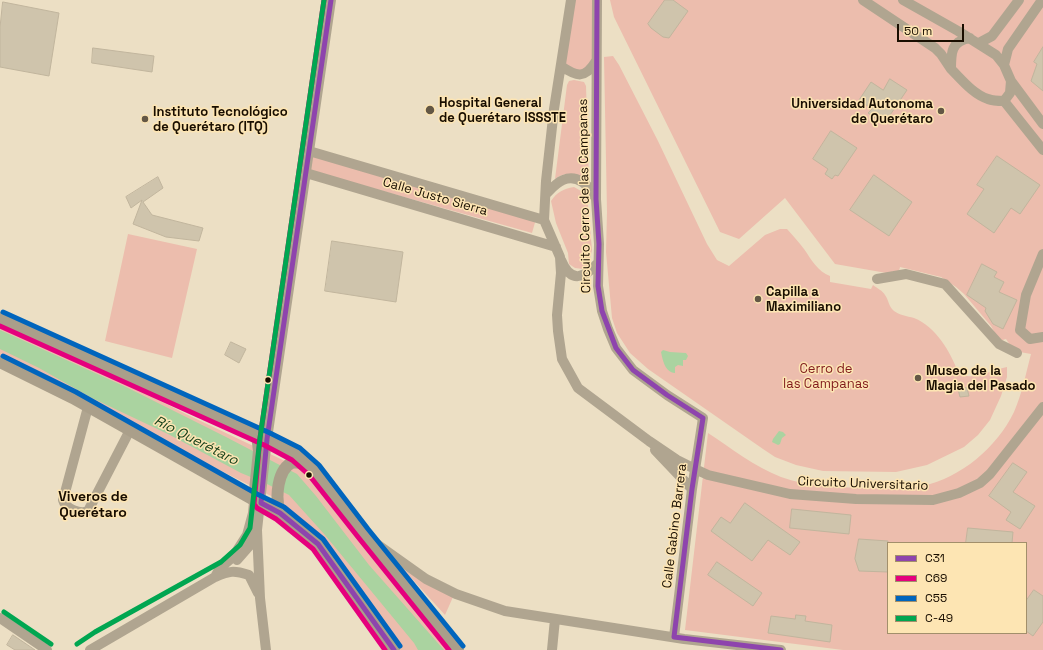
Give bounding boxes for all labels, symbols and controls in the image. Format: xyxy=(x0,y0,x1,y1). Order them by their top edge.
scale bar xyxy=(899,16,966,42)
text: 50 m xyxy=(904,23,932,39)
place label: Hospital General de Querétaro ISSSTE xyxy=(439,95,566,126)
place label: Universidad Autonoma de Querétaro xyxy=(791,96,933,127)
street label: Circuito Cerro de las Campanas xyxy=(576,99,594,293)
place label: Instituto Tecnológico de Querétaro (ITQ) xyxy=(153,104,288,135)
marker: Hospital General de Querétaro ISSSTE xyxy=(424,104,436,116)
marker: Universidad Autonoma de Querétaro xyxy=(936,106,946,116)
marker: Instituto Tecnológico de Querétaro (ITQ) xyxy=(140,114,150,124)
street label: Calle Justo Sierra xyxy=(381,175,489,219)
place label: Capilla a Maximiliano xyxy=(766,284,841,315)
marker: Capilla a Maximiliano xyxy=(753,294,763,304)
park label: Cerro de las Campanas xyxy=(783,361,869,392)
place label: Museo de la Magia del Pasado xyxy=(926,363,1036,394)
marker: Museo de la Magia del Pasado xyxy=(913,373,923,383)
unlabelled marker xyxy=(263,375,273,385)
water label: Río Querétaro xyxy=(151,413,241,469)
street label: Calle Gabino Barrera xyxy=(660,463,690,589)
unlabelled marker xyxy=(304,470,314,480)
street label: Circuito Universitario xyxy=(797,474,929,494)
district label: Viveros de Querétaro xyxy=(58,489,128,522)
legend xyxy=(887,542,1027,634)
text: C31 xyxy=(925,550,945,566)
text: C69 xyxy=(925,570,947,586)
text: C55 xyxy=(925,590,947,606)
text: C-49 xyxy=(925,610,953,626)

